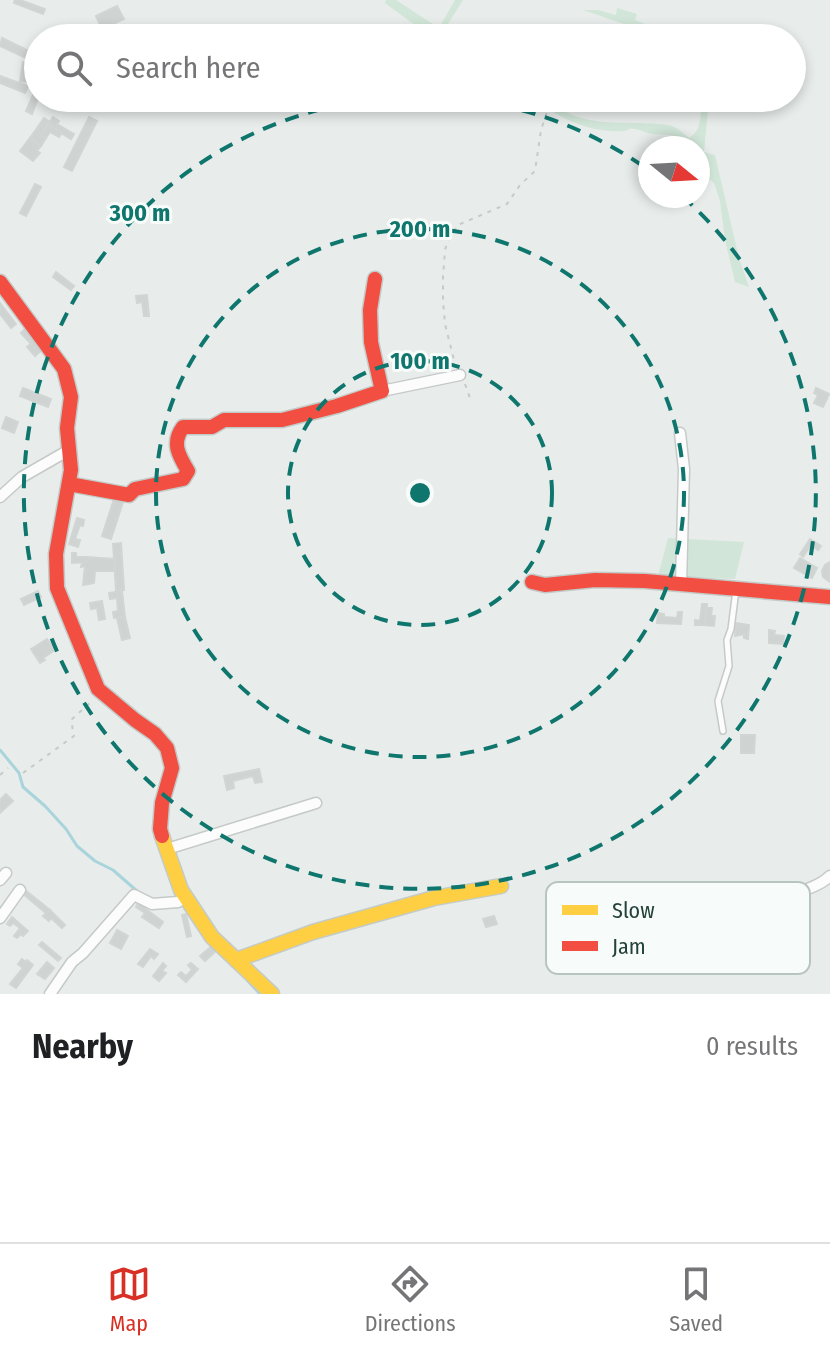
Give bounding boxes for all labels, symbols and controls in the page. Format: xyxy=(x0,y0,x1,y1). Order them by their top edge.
search box xyxy=(24,24,806,112)
icon: search xyxy=(52,46,96,90)
text: Search here xyxy=(116,50,261,86)
north arrow xyxy=(638,136,710,208)
text: 300 m xyxy=(109,199,170,227)
text: 200 m xyxy=(389,215,450,243)
text: 100 m xyxy=(390,347,450,375)
centre of rings xyxy=(406,479,434,507)
legend xyxy=(546,882,810,974)
text: Slow xyxy=(612,897,655,924)
text: Jam xyxy=(612,933,646,960)
text: Nearby xyxy=(32,1026,133,1067)
text: 0 results xyxy=(706,1031,798,1062)
tab: Map xyxy=(107,1262,151,1337)
tab: Directions xyxy=(365,1262,456,1337)
tab: Saved xyxy=(669,1262,723,1337)

